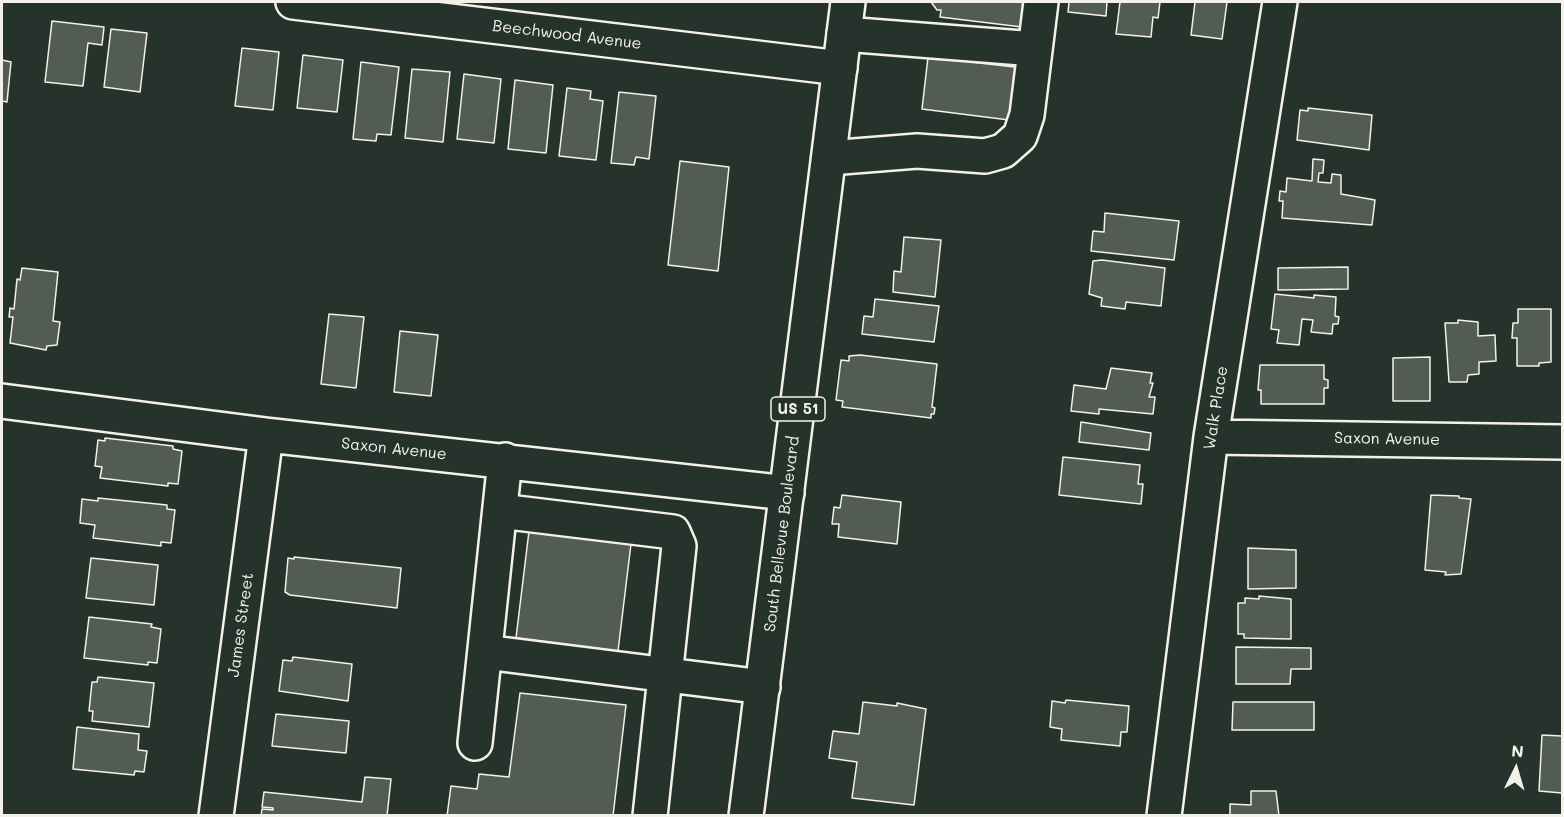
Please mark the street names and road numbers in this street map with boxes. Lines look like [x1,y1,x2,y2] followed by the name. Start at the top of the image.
[491,16,643,54] street label: Beechwood Avenue
[1200,365,1232,451] street label: Walk Place
[771,397,825,421] road number: US 51
[1334,428,1440,450] street label: Saxon Avenue
[340,434,448,464] street label: Saxon Avenue
[760,435,804,633] street label: South Bellevue Boulevard
[224,572,258,678] street label: James Street

